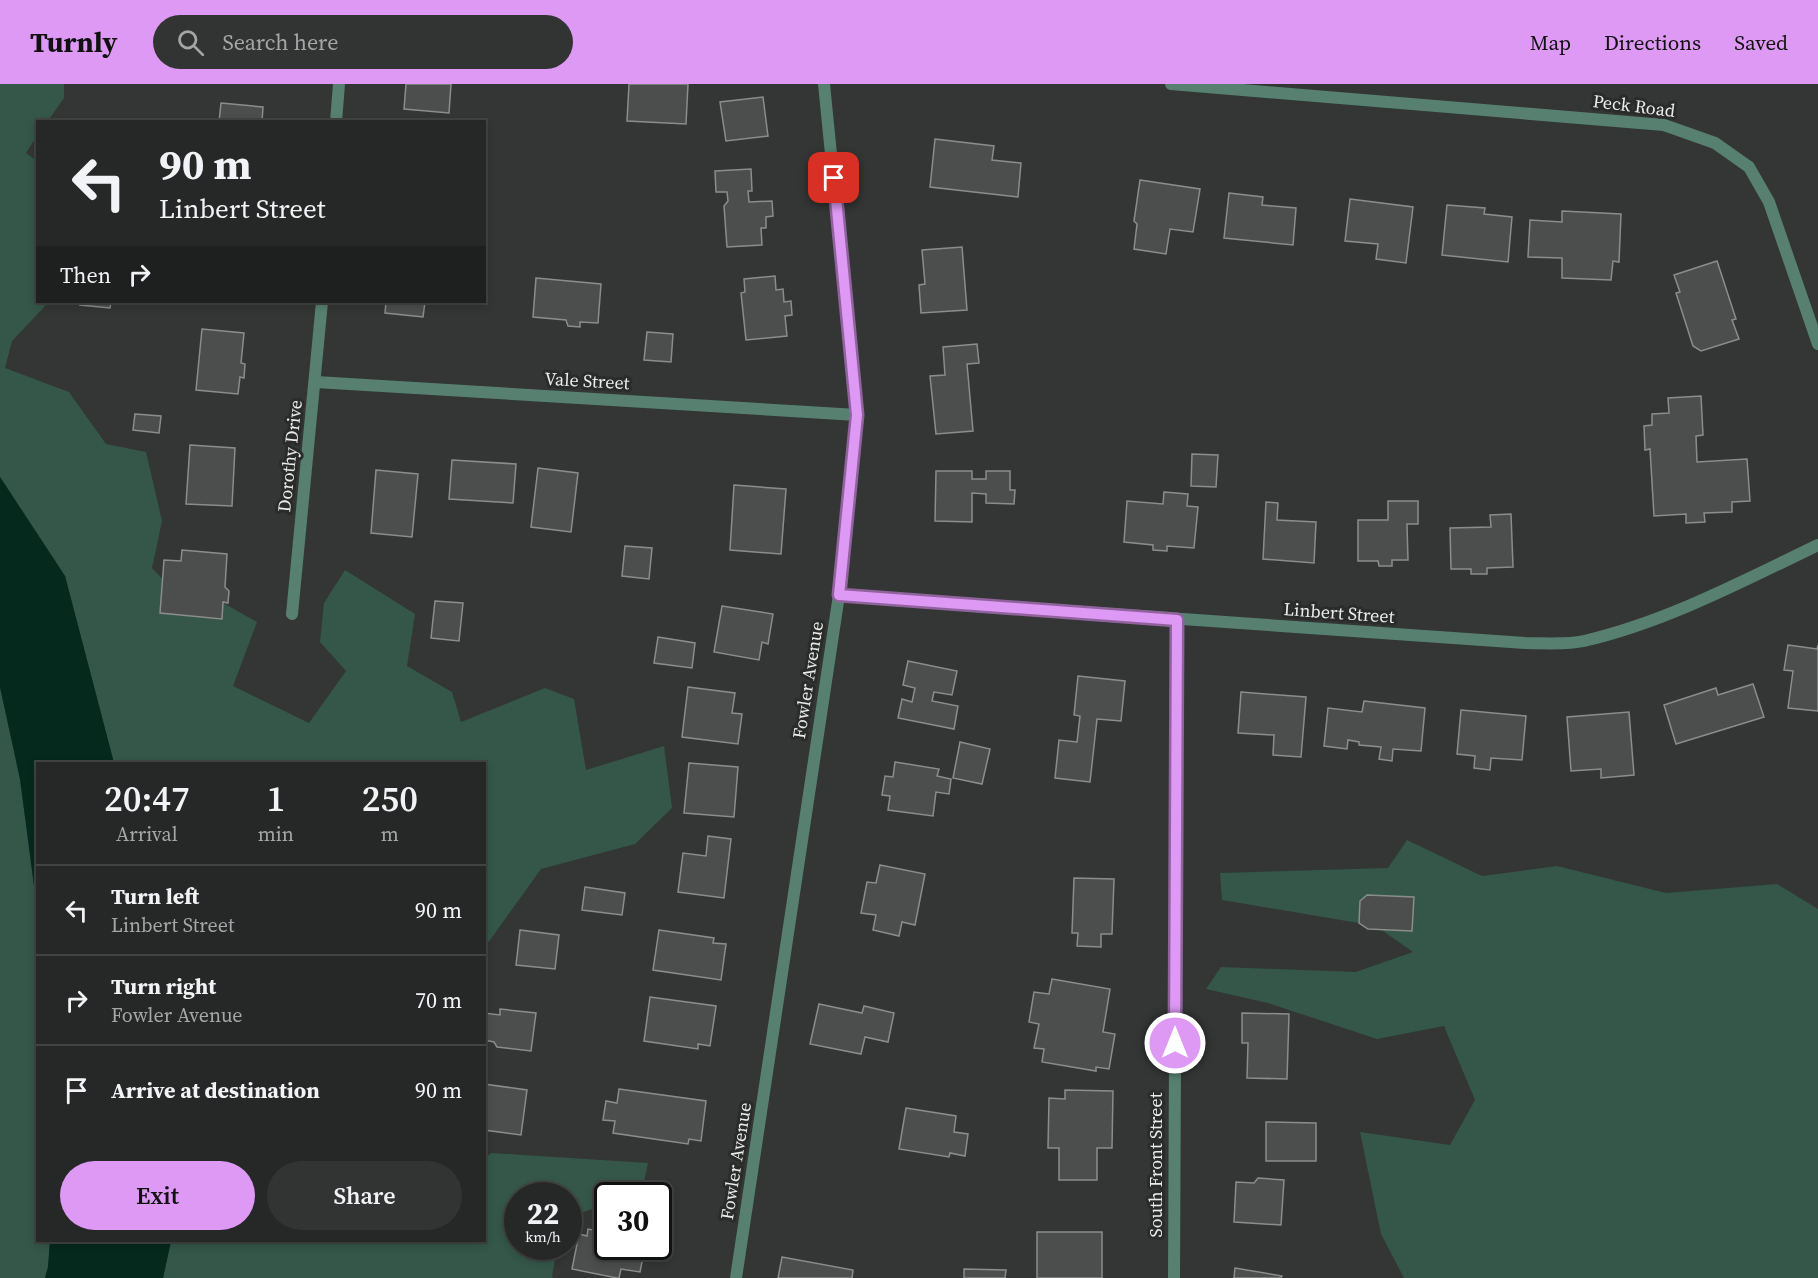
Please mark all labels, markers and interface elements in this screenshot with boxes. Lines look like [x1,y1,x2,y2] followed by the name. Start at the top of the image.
[153,15,573,69] search box
[30,23,117,61] text: Turnly
[174,26,207,59] icon: search
[222,27,338,57] text: Search here
[1530,28,1571,57] text: Map
[1604,28,1701,57] text: Directions
[1734,28,1788,57] text: Saved
[1591,88,1677,123] street label: Peck Road
[159,135,252,193] text: 90 m
[60,144,138,222] icon: left
[808,152,859,203] pin
[817,161,850,194] icon: arrive
[159,190,326,227] text: Linbert Street
[123,258,156,291] icon: right
[60,260,111,290] text: Then
[544,366,630,395] street label: Vale Street
[271,399,308,513] street label: Dorothy Drive
[1283,596,1395,629] street label: Linbert Street
[786,619,829,740] street label: Fowler Avenue
[104,774,190,823] text: 20:47
[266,774,285,823] text: 1
[362,774,418,823] text: 250
[116,820,178,848] text: Arrival
[258,820,294,848] text: min
[381,820,399,848] text: m
[111,881,199,911] text: Turn left
[60,894,93,927] icon: left
[415,895,462,925] text: 90 m
[111,911,234,939] text: Linbert Street
[111,971,216,1001] text: Turn right
[60,984,93,1017] icon: right
[415,985,462,1015] text: 70 m
[111,1001,243,1029] text: Fowler Avenue
[1143,1011,1207,1075] position arrow
[60,1074,93,1107] icon: arrive
[111,1075,320,1105] text: Arrive at destination
[415,1075,462,1105] text: 90 m
[1143,1092,1168,1238] street label: South Front Street
[714,1100,757,1221] street label: Fowler Avenue
[60,1161,255,1230] button: Exit
[267,1161,462,1230] button: Share
[594,1182,672,1260] speed limit sign: 30
[527,1193,559,1234] text: 22
[525,1226,561,1247] text: km/h

